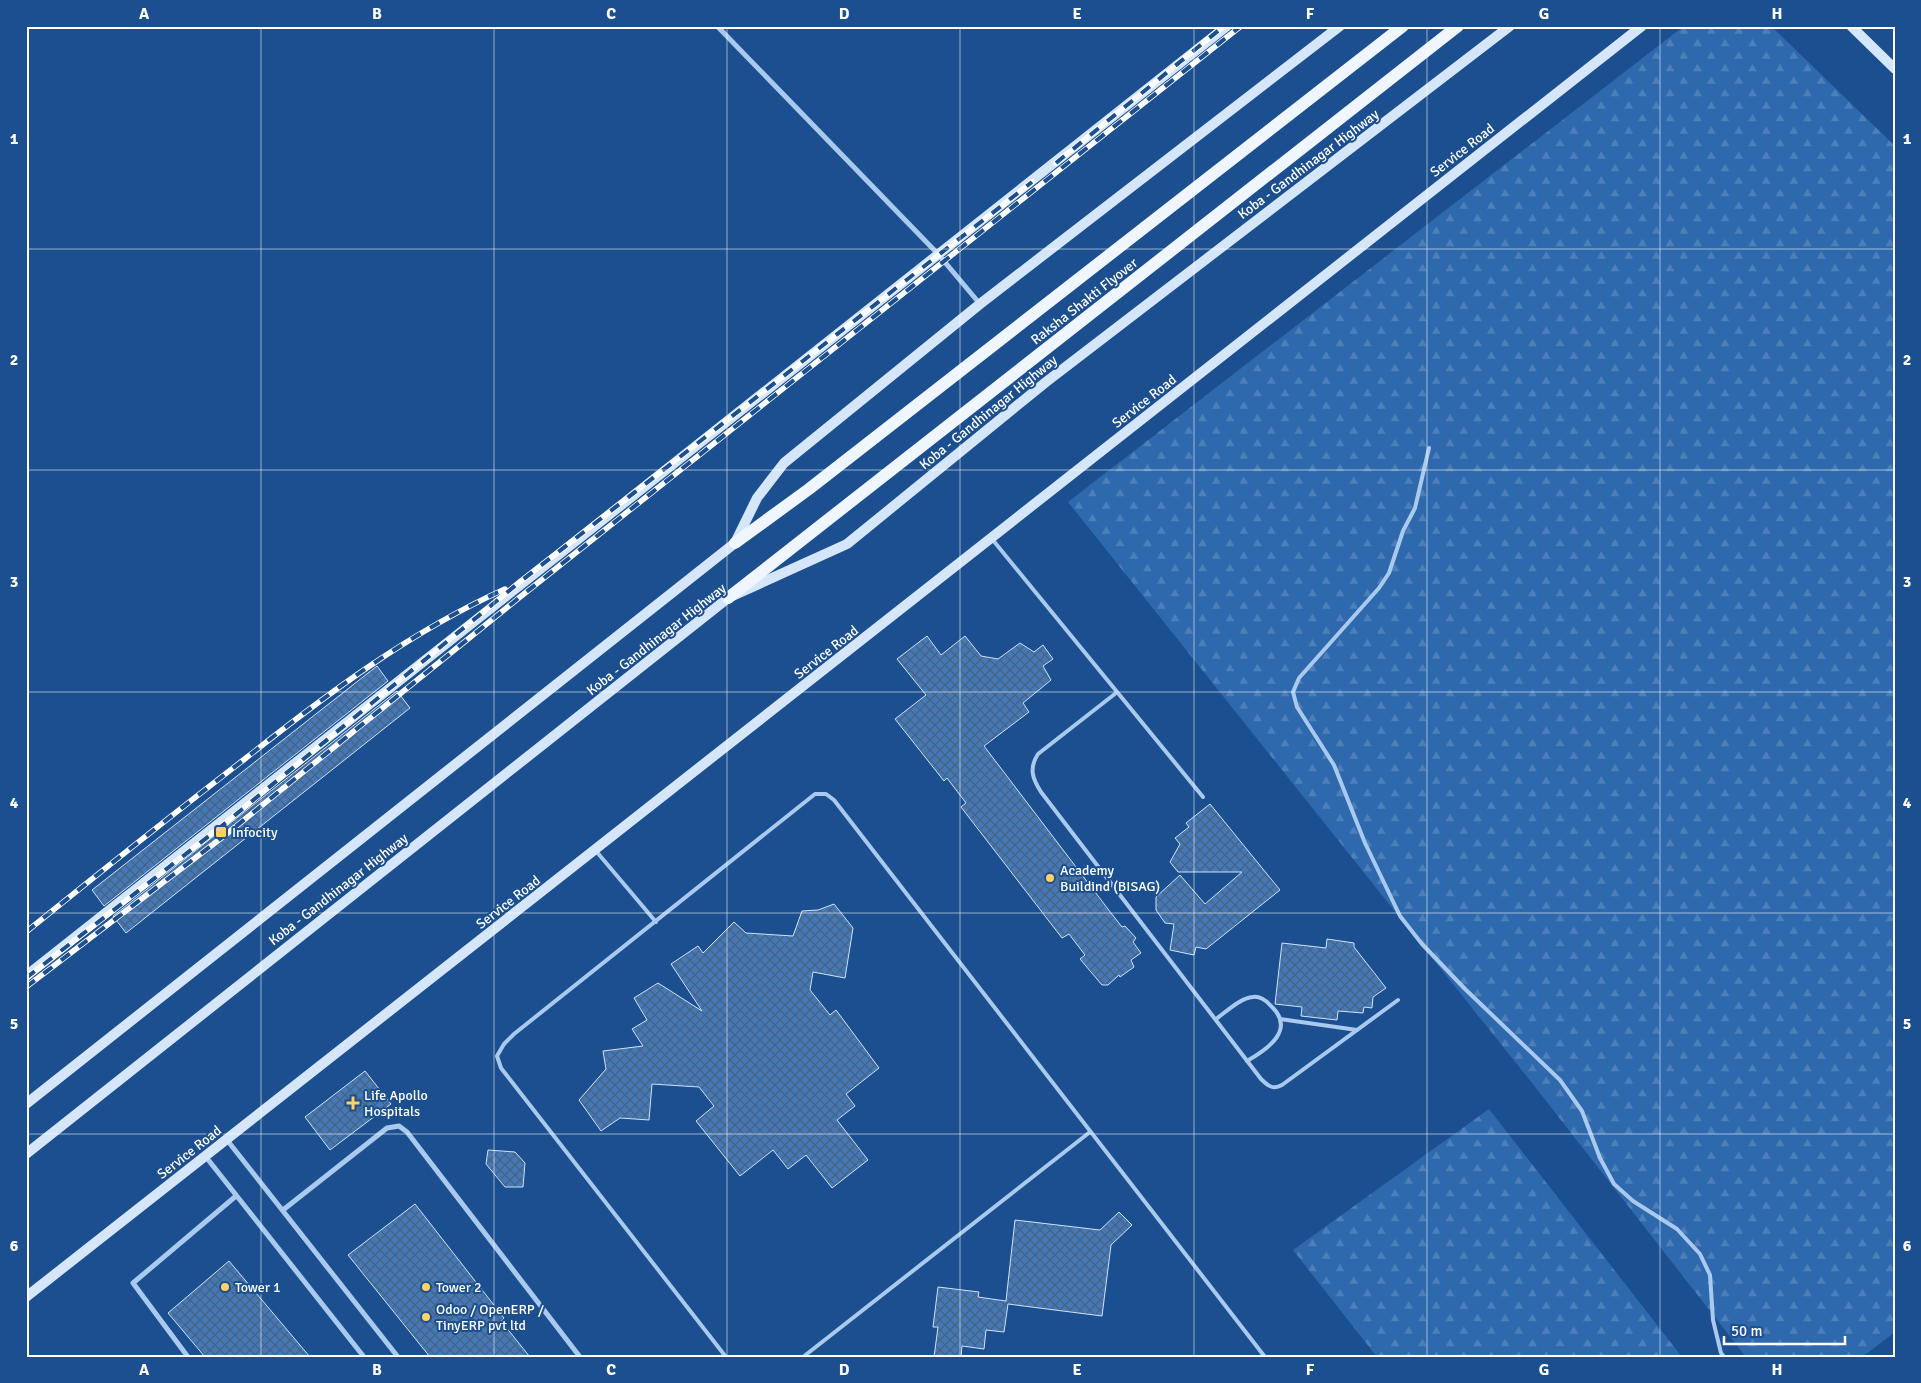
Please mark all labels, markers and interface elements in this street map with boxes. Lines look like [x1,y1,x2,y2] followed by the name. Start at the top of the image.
[139,4,150,24] text: A
[372,4,382,24] text: B
[606,4,616,24] text: C
[839,4,850,24] text: D
[1072,4,1082,24] text: E
[1306,4,1315,24] text: F
[1539,4,1549,24] text: G
[1772,4,1782,24] text: H
[1234,105,1383,223] street label: Koba - Gandhinagar Highway
[1427,120,1498,181] street label: Service Road
[10,129,19,149] text: 1
[1903,129,1912,149] text: 1
[1028,254,1142,348] street label: Raksha Shakti Flyover
[10,350,18,370] text: 2
[1903,350,1911,370] text: 2
[916,351,1061,473] street label: Koba - Gandhinagar Highway
[1109,371,1180,432] street label: Service Road
[10,572,18,592] text: 3
[1903,572,1911,592] text: 3
[583,579,730,699] street label: Koba - Gandhinagar Highway
[791,622,862,683] street label: Service Road
[10,793,19,813] text: 4
[1903,793,1912,813] text: 4
[232,824,278,841] place label: Infocity
[214,825,228,839] marker: Infocity
[265,829,412,949] street label: Koba - Gandhinagar Highway
[1060,862,1160,895] place label: Academy Buildind (BISAG)
[473,872,544,933] street label: Service Road
[1044,872,1056,884] marker: Academy Buildind (BISAG)
[10,1014,18,1034] text: 5
[1903,1014,1911,1034] text: 5
[364,1087,428,1120] place label: Life Apollo Hospitals
[346,1096,360,1110] marker: Life Apollo Hospitals
[154,1122,225,1183] street label: Service Road
[10,1236,19,1256] text: 6
[1903,1236,1912,1256] text: 6
[235,1279,281,1296] place label: Tower 1
[436,1279,482,1296] place label: Tower 2
[219,1281,231,1293] marker: Tower 1
[420,1281,432,1293] marker: Tower 2
[436,1301,544,1334] place label: Odoo / OpenERP / TinyERP pvt ltd
[420,1311,432,1323] marker: Odoo / OpenERP / TinyERP pvt ltd
[1724,1313,1845,1345] scale bar
[1731,1322,1762,1340] text: 50 m
[139,1360,150,1380] text: A
[372,1360,382,1380] text: B
[606,1360,616,1380] text: C
[839,1360,850,1380] text: D
[1072,1360,1082,1380] text: E
[1306,1360,1315,1380] text: F
[1539,1360,1549,1380] text: G
[1772,1360,1782,1380] text: H

